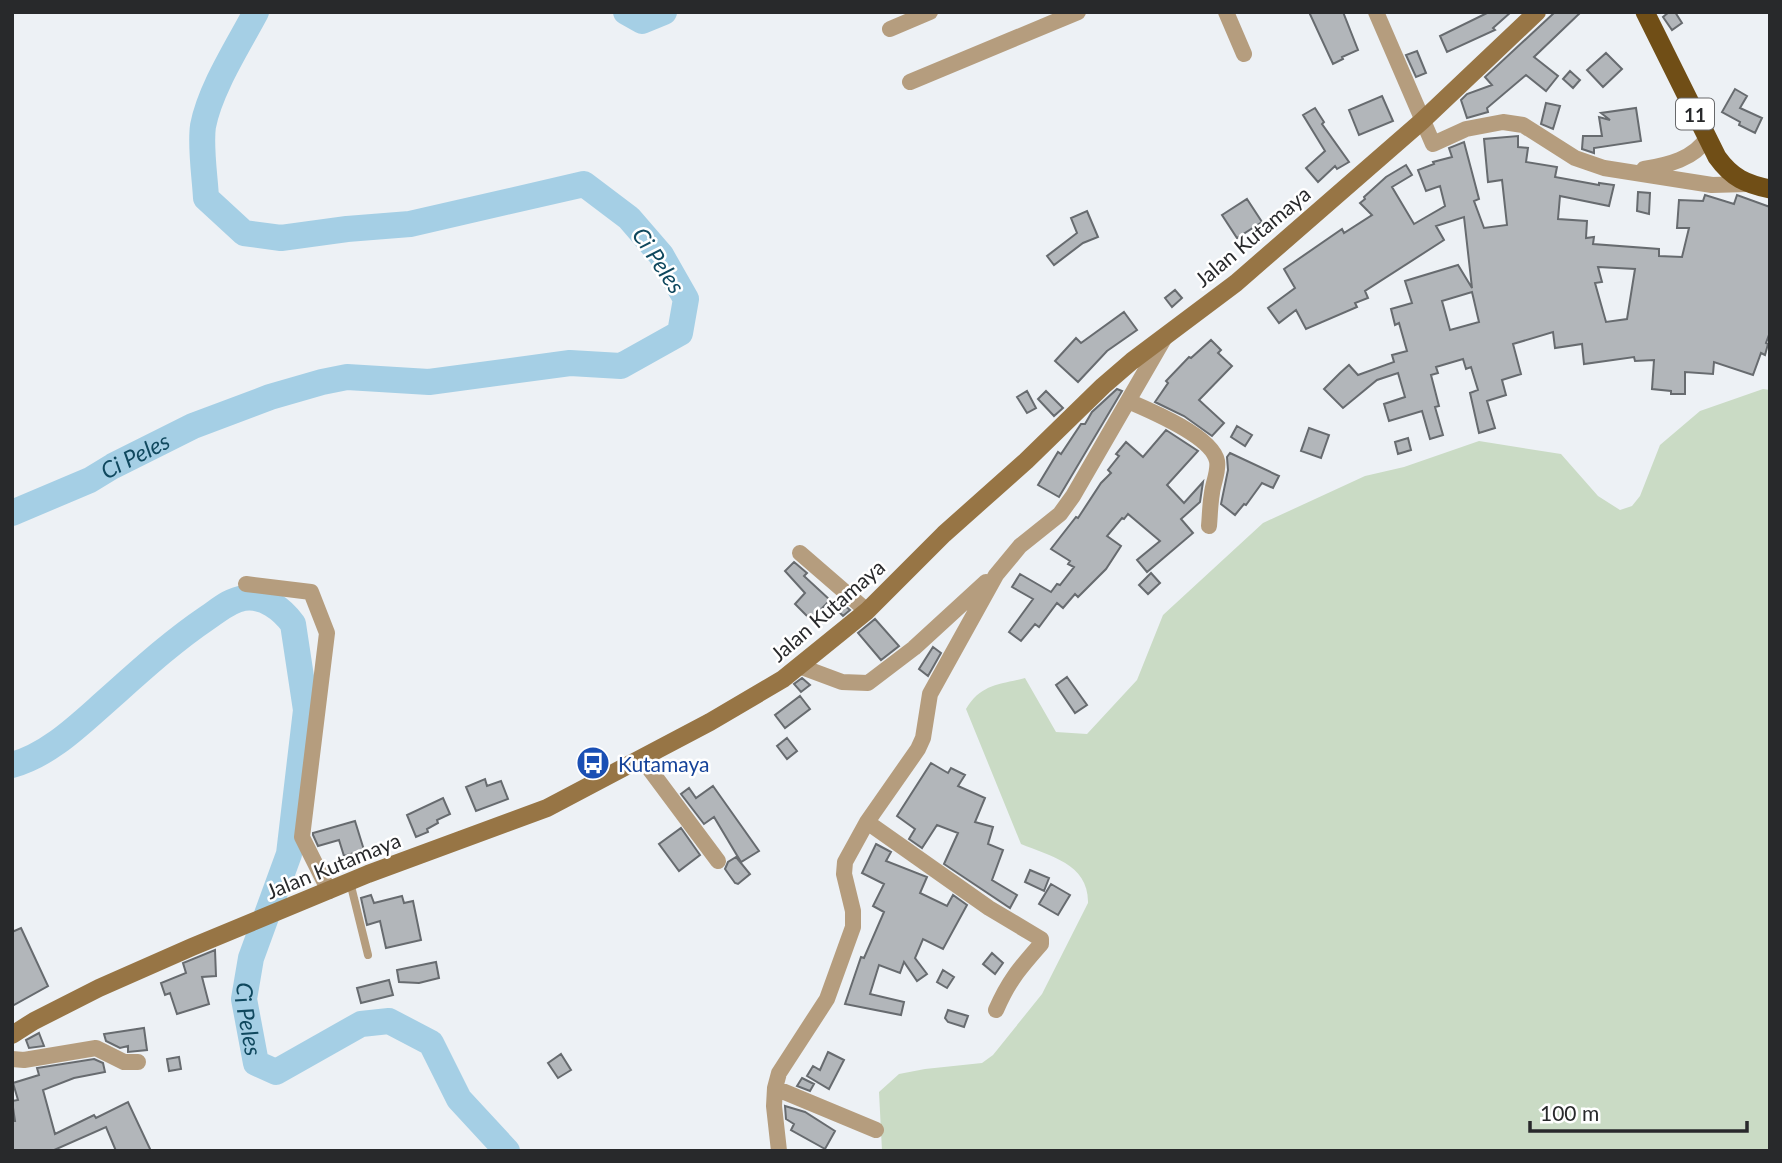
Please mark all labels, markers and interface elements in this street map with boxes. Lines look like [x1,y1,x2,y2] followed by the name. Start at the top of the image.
[1676,98,1714,130] road number: 11
[1189,180,1315,292] street label: Jalan Kutamaya
[627,222,691,298] water label: Ci Peles
[95,426,174,484] water label: Ci Peles
[765,554,889,666] street label: Jalan Kutamaya
[574,744,612,782] bus stop icon: Kutamaya
[618,751,710,776] place label: Kutamaya
[262,827,404,903] street label: Jalan Kutamaya
[230,980,268,1058] water label: Ci Peles
[1530,1090,1747,1134] scale bar
[1540,1100,1599,1125] text: 100 m

